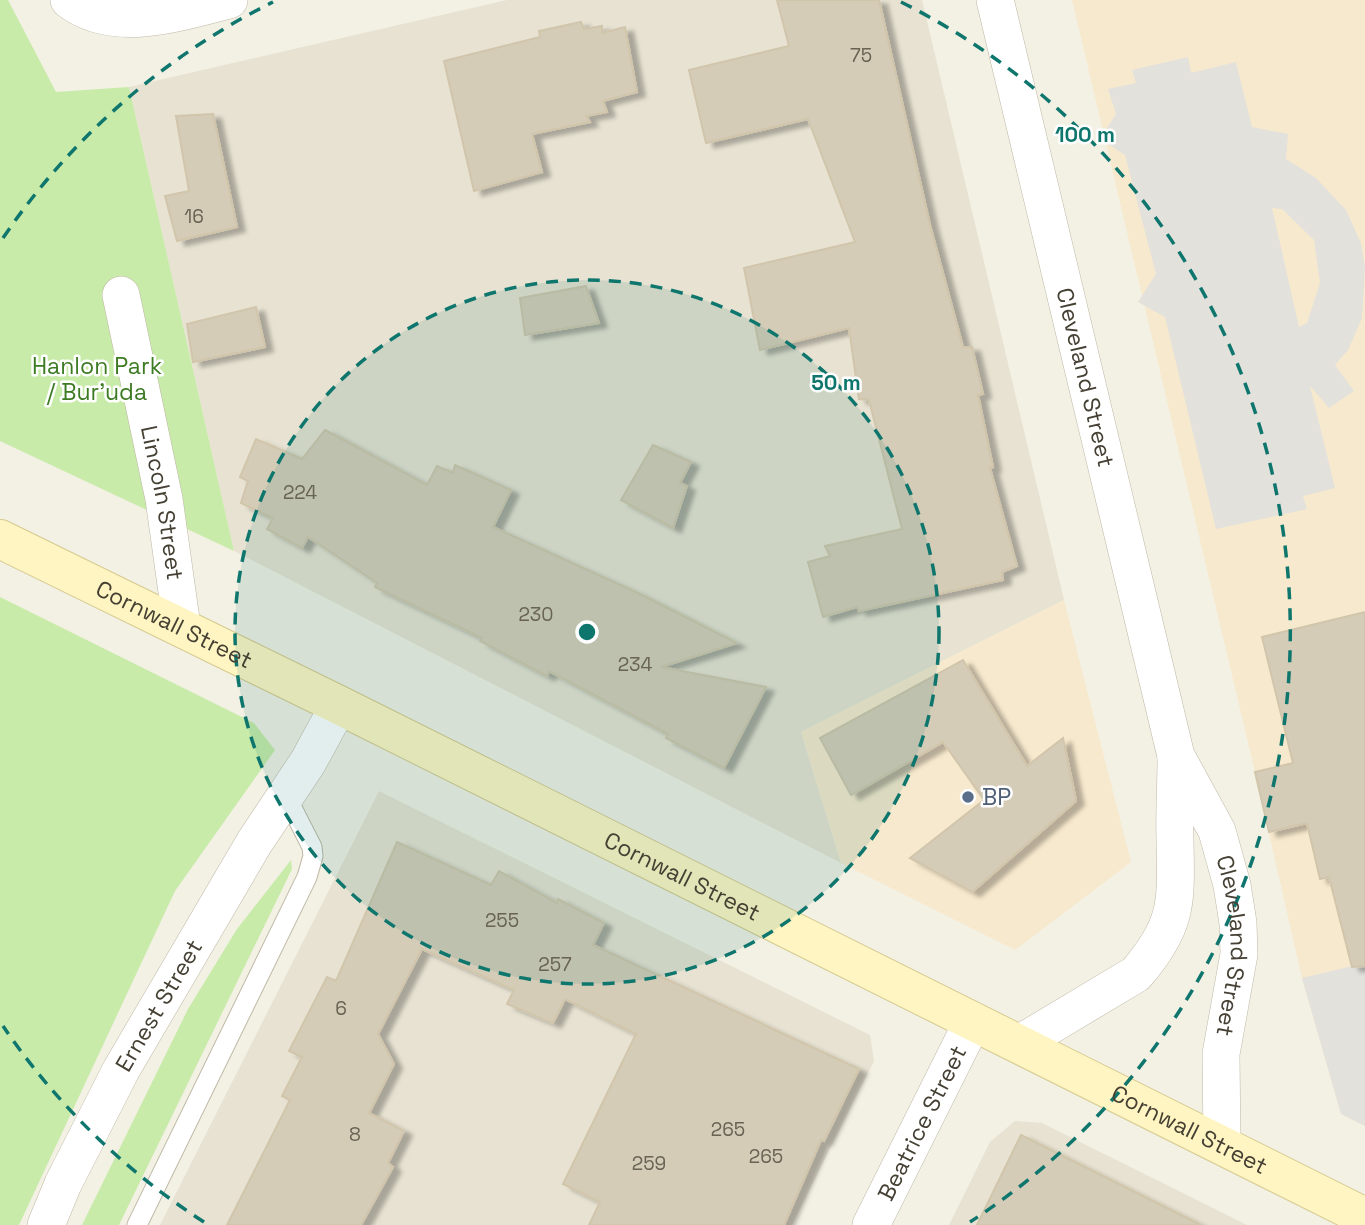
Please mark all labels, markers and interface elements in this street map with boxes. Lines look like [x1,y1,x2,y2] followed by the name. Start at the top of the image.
[850,43,872,68] house number: 75
[1055,121,1115,148] text: 100 m
[184,204,204,229] house number: 16
[1049,285,1121,470] street label: Cleveland Street
[32,351,162,407] park label: Hanlon Park / Bur'uda
[811,369,861,396] text: 50 m
[134,423,190,582] street label: Lincoln Street
[283,480,317,505] house number: 224
[91,573,257,675] street label: Cornwall Street
[518,602,554,627] house number: 230
[575,620,599,644] centre of rings
[618,652,652,677] house number: 234
[982,782,1011,812] place label: BP
[960,789,976,805] marker: BP
[599,825,765,928] street label: Cornwall Street
[1209,852,1254,1039] street label: Cleveland Street
[485,908,519,933] house number: 255
[108,934,209,1077] street label: Ernest Street
[538,952,572,977] house number: 257
[335,996,347,1021] house number: 6
[871,1040,973,1206] street label: Beatrice Street
[1106,1078,1273,1181] street label: Cornwall Street
[711,1117,745,1142] house number: 265
[349,1122,361,1147] house number: 8
[749,1144,783,1169] house number: 265
[632,1151,666,1176] house number: 259

